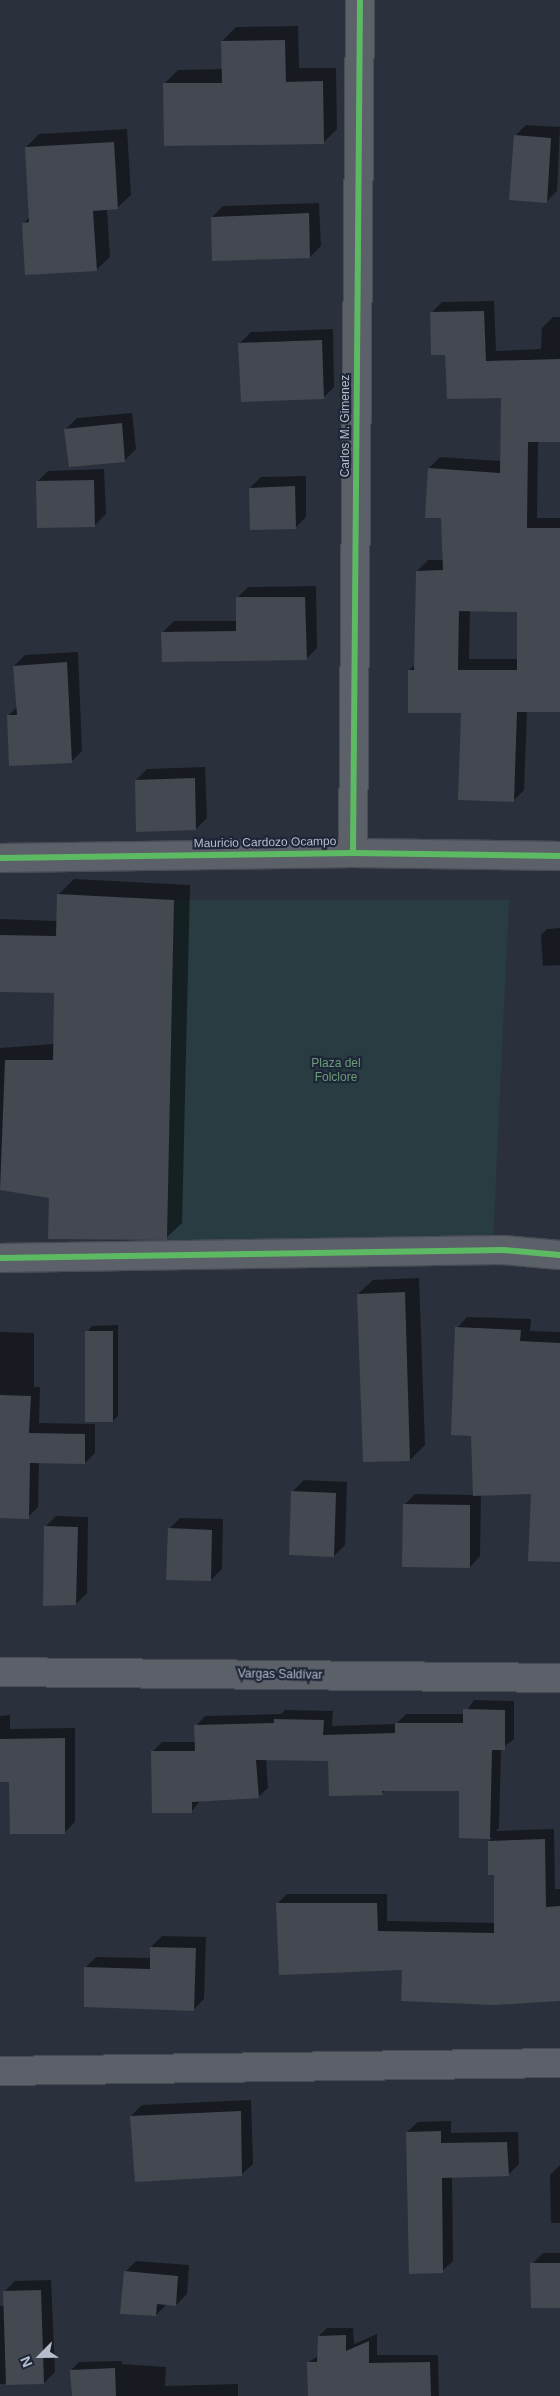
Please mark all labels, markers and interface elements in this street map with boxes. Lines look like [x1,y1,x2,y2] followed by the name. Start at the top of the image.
[339,375,353,477] street label: Carlos M. Gimenez
[194,835,336,851] street label: Mauricio Cardozo Ocampo
[311,1057,361,1085] park label: Plaza del Folclore
[238,1667,322,1683] street label: Vargas Saldívar
[15,2331,65,2381] north arrow
[17,2354,36,2370] text: N

